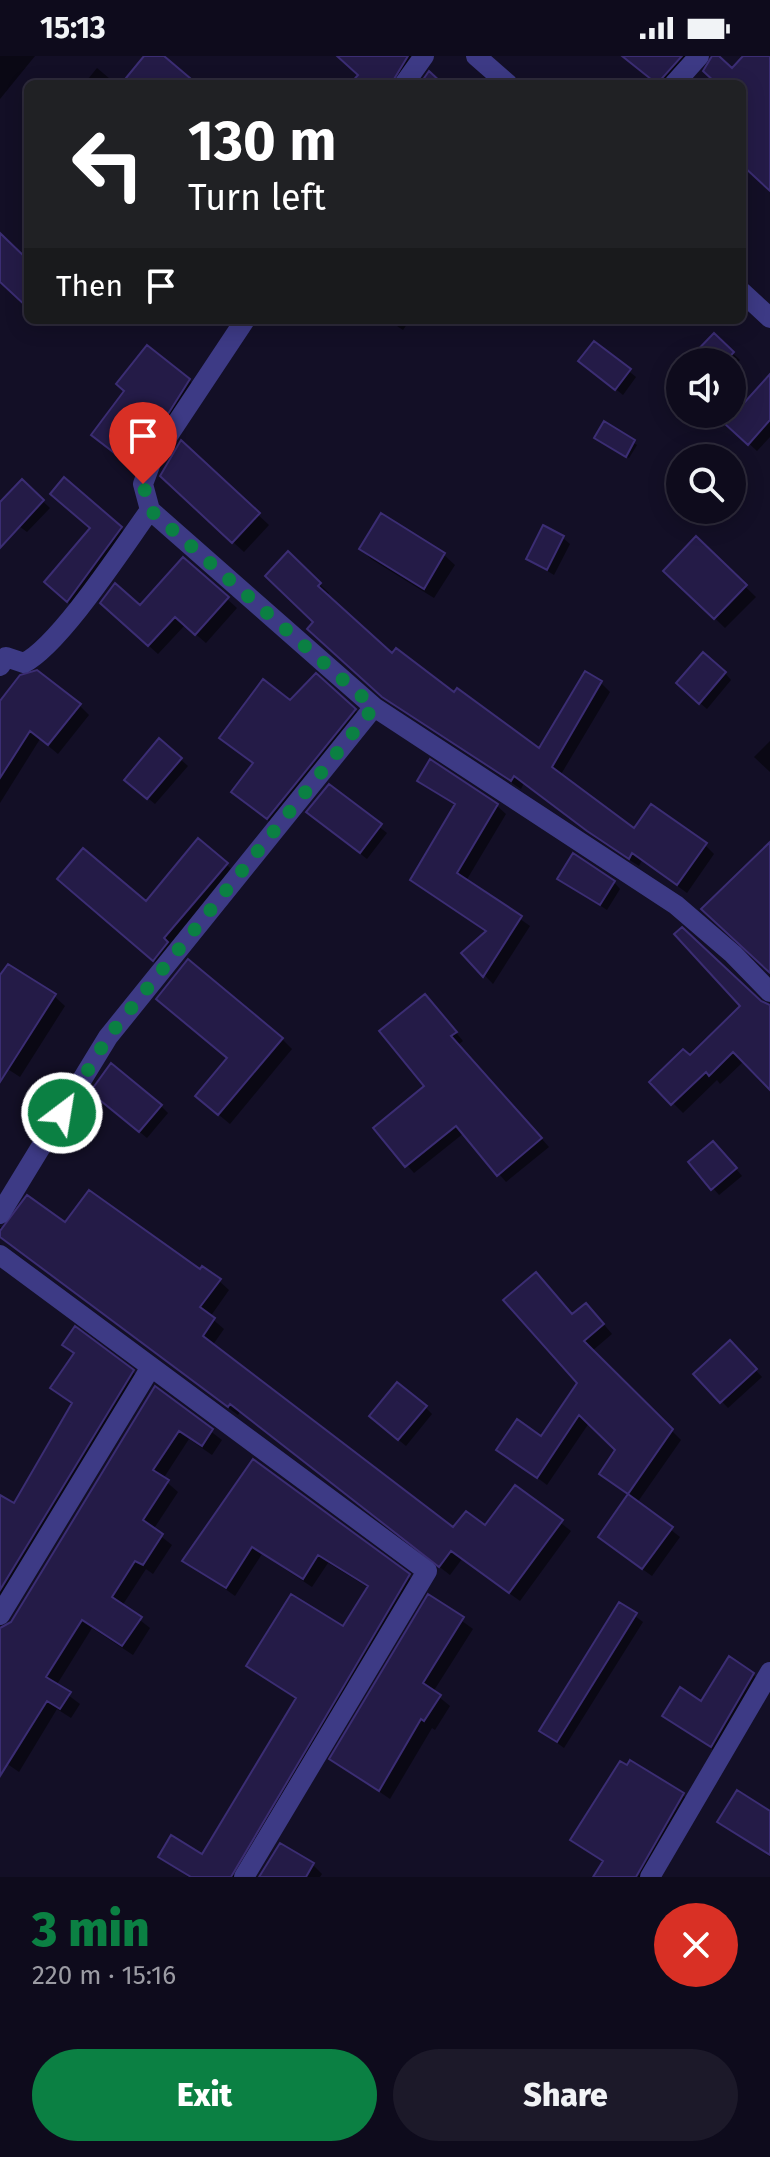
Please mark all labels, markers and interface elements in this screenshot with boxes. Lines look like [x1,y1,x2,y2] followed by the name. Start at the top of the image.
[40,10,106,46] text: 15:13
[188,108,336,175] text: 130 m
[56,112,160,216] icon: left
[188,176,326,220] text: Turn left
[139,264,183,308] icon: arrive
[56,268,123,304] text: Then
[666,348,746,524] map controls
[666,348,746,428] button: sound
[109,402,177,484] pin
[121,414,165,458] icon: arrive
[666,444,746,524] button: search
[20,1071,104,1155] position arrow
[32,1901,150,1959] text: 3 min
[654,1903,738,1987] button: close
[32,1960,176,1991] text: 220 m · 15:16
[32,2049,377,2141] button: Exit
[393,2049,738,2141] button: Share

